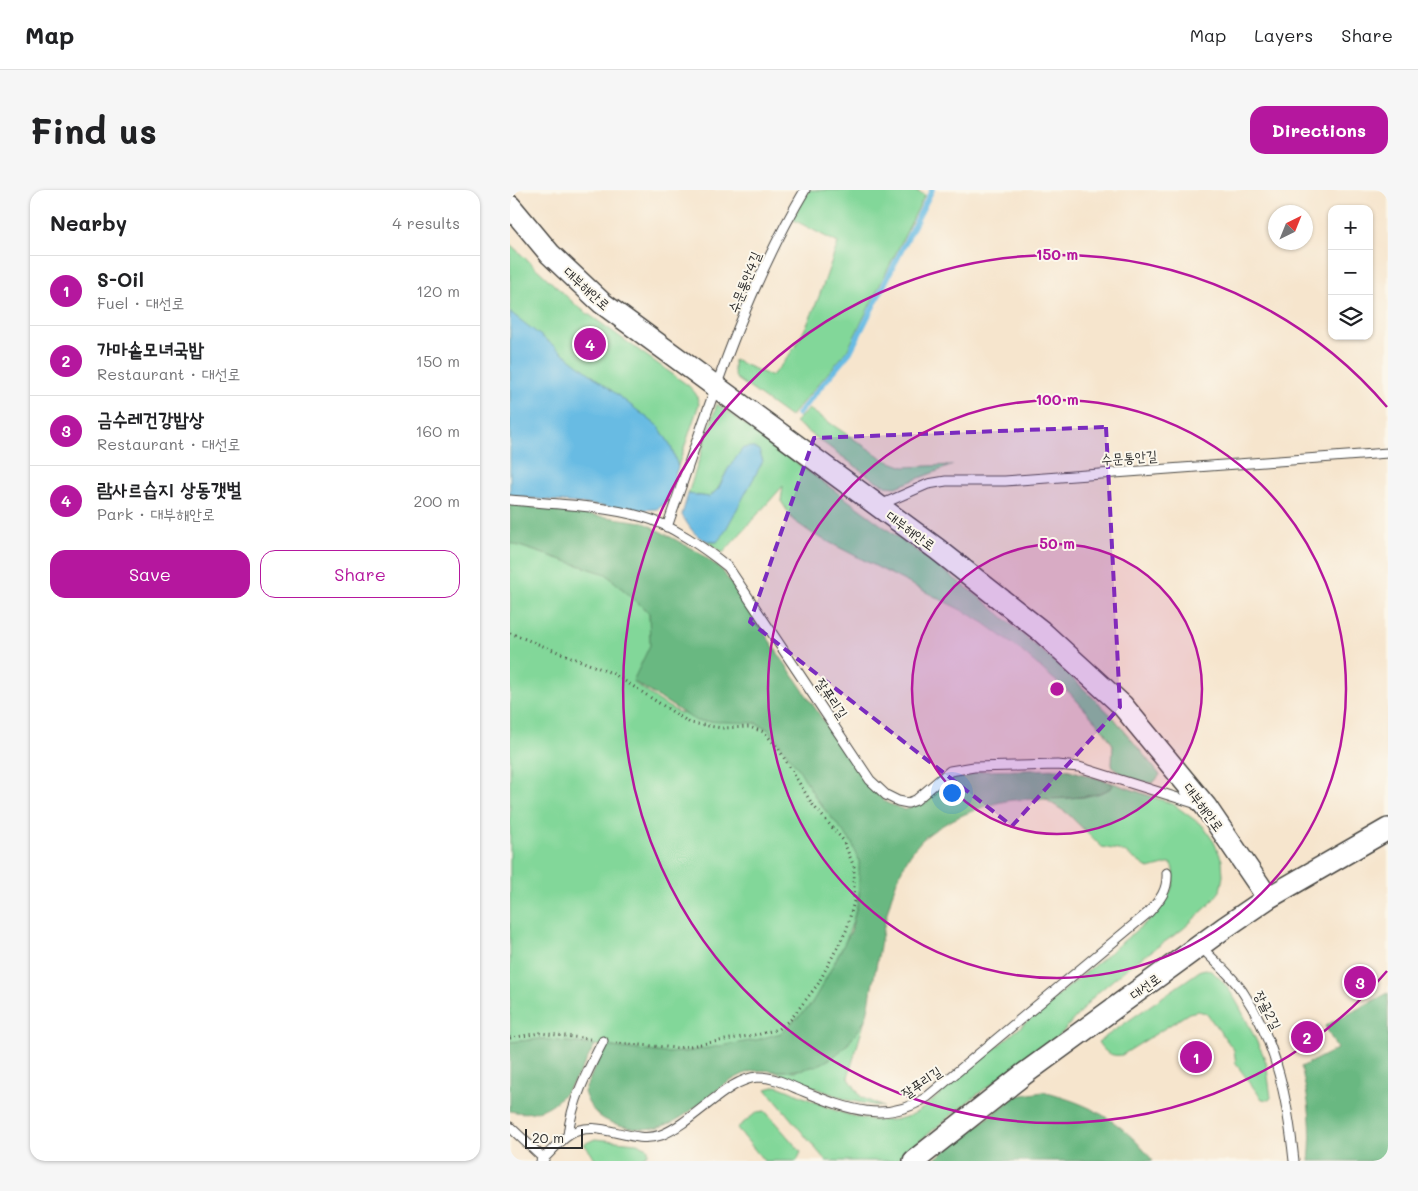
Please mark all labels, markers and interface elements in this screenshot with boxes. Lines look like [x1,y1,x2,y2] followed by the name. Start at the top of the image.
[25,19,74,50] text: Map
[1190,23,1226,47] text: Map
[1254,23,1313,47] text: Layers
[1341,23,1393,47] text: Share
[1250,106,1388,154] button: Directions
[30,107,157,153] text: Find us
[1268,205,1313,250] north arrow
[1328,205,1373,340] map controls
[1328,205,1373,250] button: +
[50,209,127,236] text: Nearby
[392,212,460,233] text: 4 results
[1036,244,1078,264] text: 150 m
[723,248,765,315] street label: 수문통안4길
[1328,250,1373,295] button: −
[560,262,614,314] street label: 대부해안로
[97,267,144,292] text: S-Oil
[62,280,70,301] text: 1
[416,280,460,301] text: 120 m
[97,292,184,313] text: Fuel · 대선로
[1328,295,1373,340] button: layers
[574,325,606,363] pin: 4
[97,336,204,361] text: 가마솥모녀국밥
[62,350,70,371] text: 2
[416,350,460,371] text: 150 m
[97,363,240,384] text: Restaurant · 대선로
[1035,389,1079,409] text: 100 m
[97,406,204,431] text: 금수레건강밥상
[61,420,71,441] text: 3
[415,420,460,441] text: 160 m
[97,433,240,454] text: Restaurant · 대선로
[1100,446,1158,468] street label: 수문통안길
[97,476,241,501] text: 람사르습지 상동갯벌
[61,490,71,511] text: 4
[413,490,460,511] text: 200 m
[97,503,215,524] text: Park · 대부해안로
[883,506,939,554] street label: 대부해안로
[1039,533,1075,553] text: 50 m
[50,550,250,598] button: Save
[260,550,460,598] button: Share
[812,674,853,723] street label: 잘푸리길
[1048,680,1066,698] centre of rings
[1179,779,1229,835] street label: 대부해안로
[939,780,965,806] your location
[1344,963,1376,1001] pin: 3
[1126,968,1164,1004] street label: 대선로
[1250,987,1286,1033] street label: 장골2길
[1291,1018,1323,1056] pin: 2
[1180,1038,1212,1076] pin: 1
[897,1061,946,1102] street label: 잘푸리길
[525,1126,582,1149] scale bar
[532,1128,564,1147] text: 20 m

